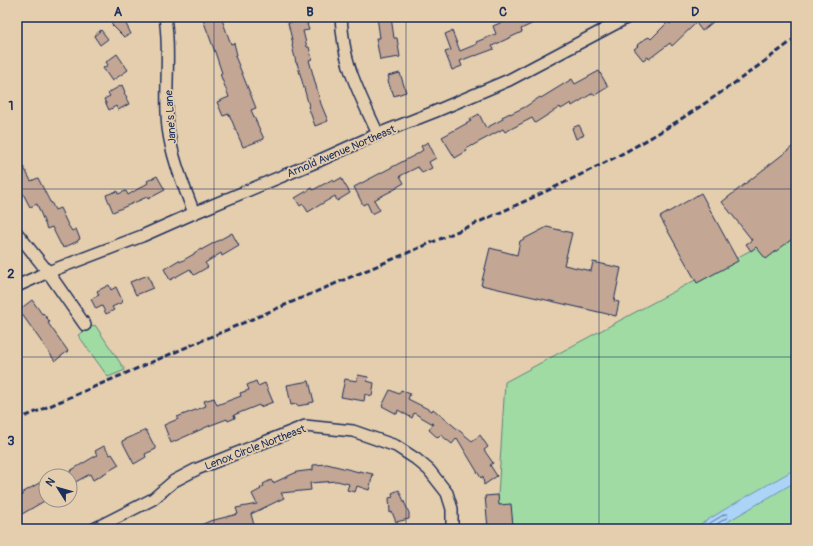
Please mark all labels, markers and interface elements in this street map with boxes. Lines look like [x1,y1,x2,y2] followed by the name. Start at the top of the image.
[114,4,123,20] text: A
[306,4,314,20] text: B
[499,4,507,20] text: C
[691,4,699,20] text: D
[162,89,179,144] street label: Jane's Lane
[8,98,14,114] text: 1
[285,122,398,180] street label: Arnold Avenue Northeast
[7,266,15,282] text: 2
[203,422,308,473] street label: Lenox Circle Northeast
[7,433,15,449] text: 3
[38,468,78,508] north arrow
[43,475,58,489] text: N

